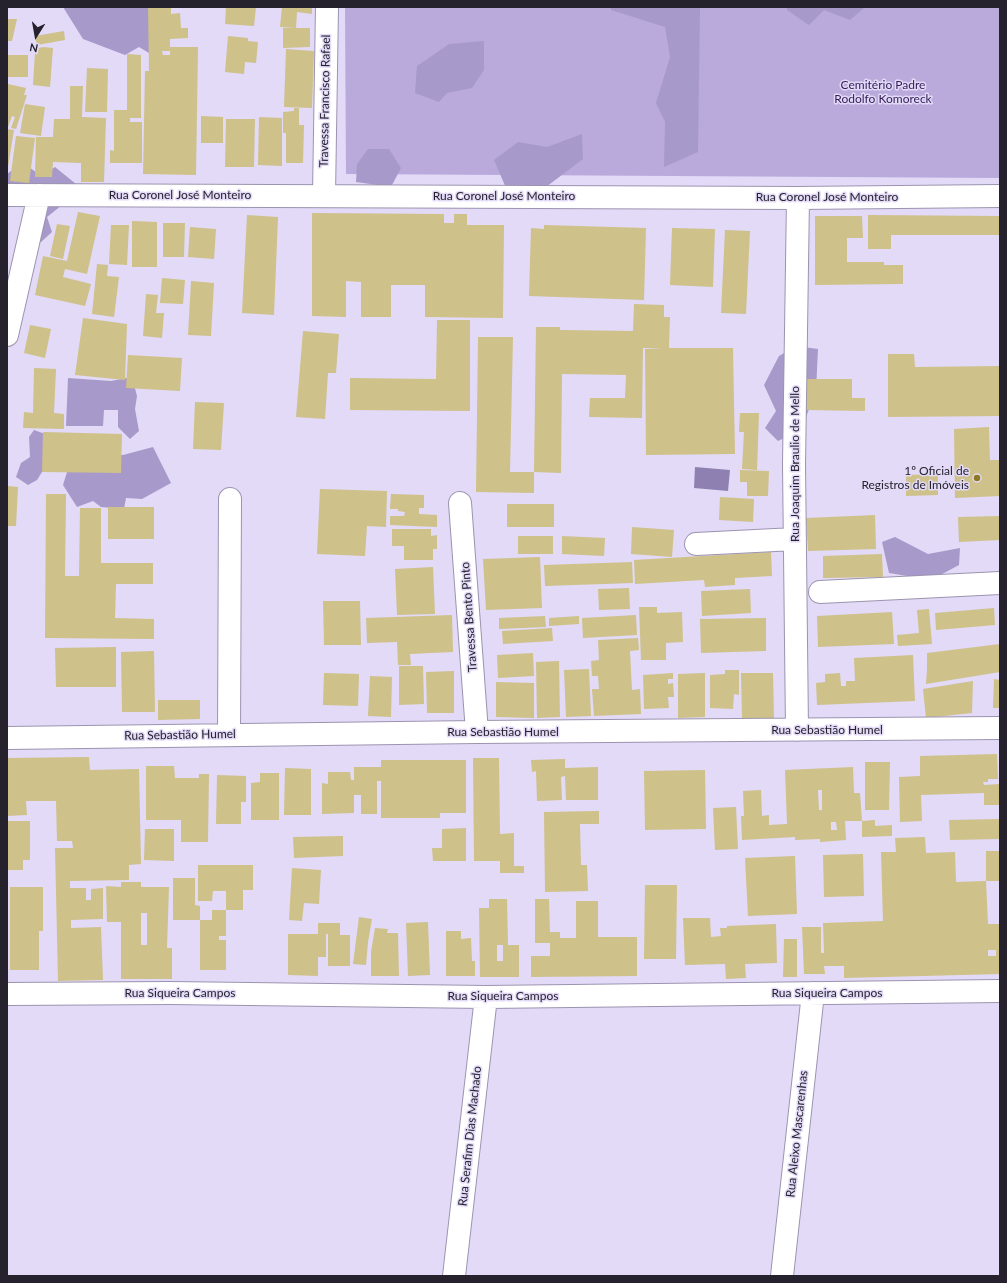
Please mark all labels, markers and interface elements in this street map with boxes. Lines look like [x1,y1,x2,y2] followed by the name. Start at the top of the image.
[16,16,56,56] north arrow
[317,34,333,168] street label: Travessa Francisco Rafael
[28,41,39,55] text: N
[834,78,932,106] park label: Cemitério Padre Rodolfo Komoreck
[109,188,251,202] street label: Rua Coronel José Monteiro
[433,189,575,203] street label: Rua Coronel José Monteiro
[756,190,898,204] street label: Rua Coronel José Monteiro
[788,386,802,542] street label: Rua Joaquim Braulio de Mello
[861,464,969,492] place label: 1º Oficial de Registros de Imóveis
[972,473,982,483] marker: 1º Oficial de Registros de Imóveis
[458,562,480,672] street label: Travessa Bento Pinto
[771,723,883,737] street label: Rua Sebastião Humel
[447,725,559,739] street label: Rua Sebastião Humel
[124,727,236,743] street label: Rua Sebastião Humel
[125,986,235,1000] street label: Rua Siqueira Campos
[772,986,882,1000] street label: Rua Siqueira Campos
[448,989,558,1003] street label: Rua Siqueira Campos
[455,1065,485,1207] street label: Rua Serafim Dias Machado
[783,1070,811,1198] street label: Rua Aleixo Mascarenhas

